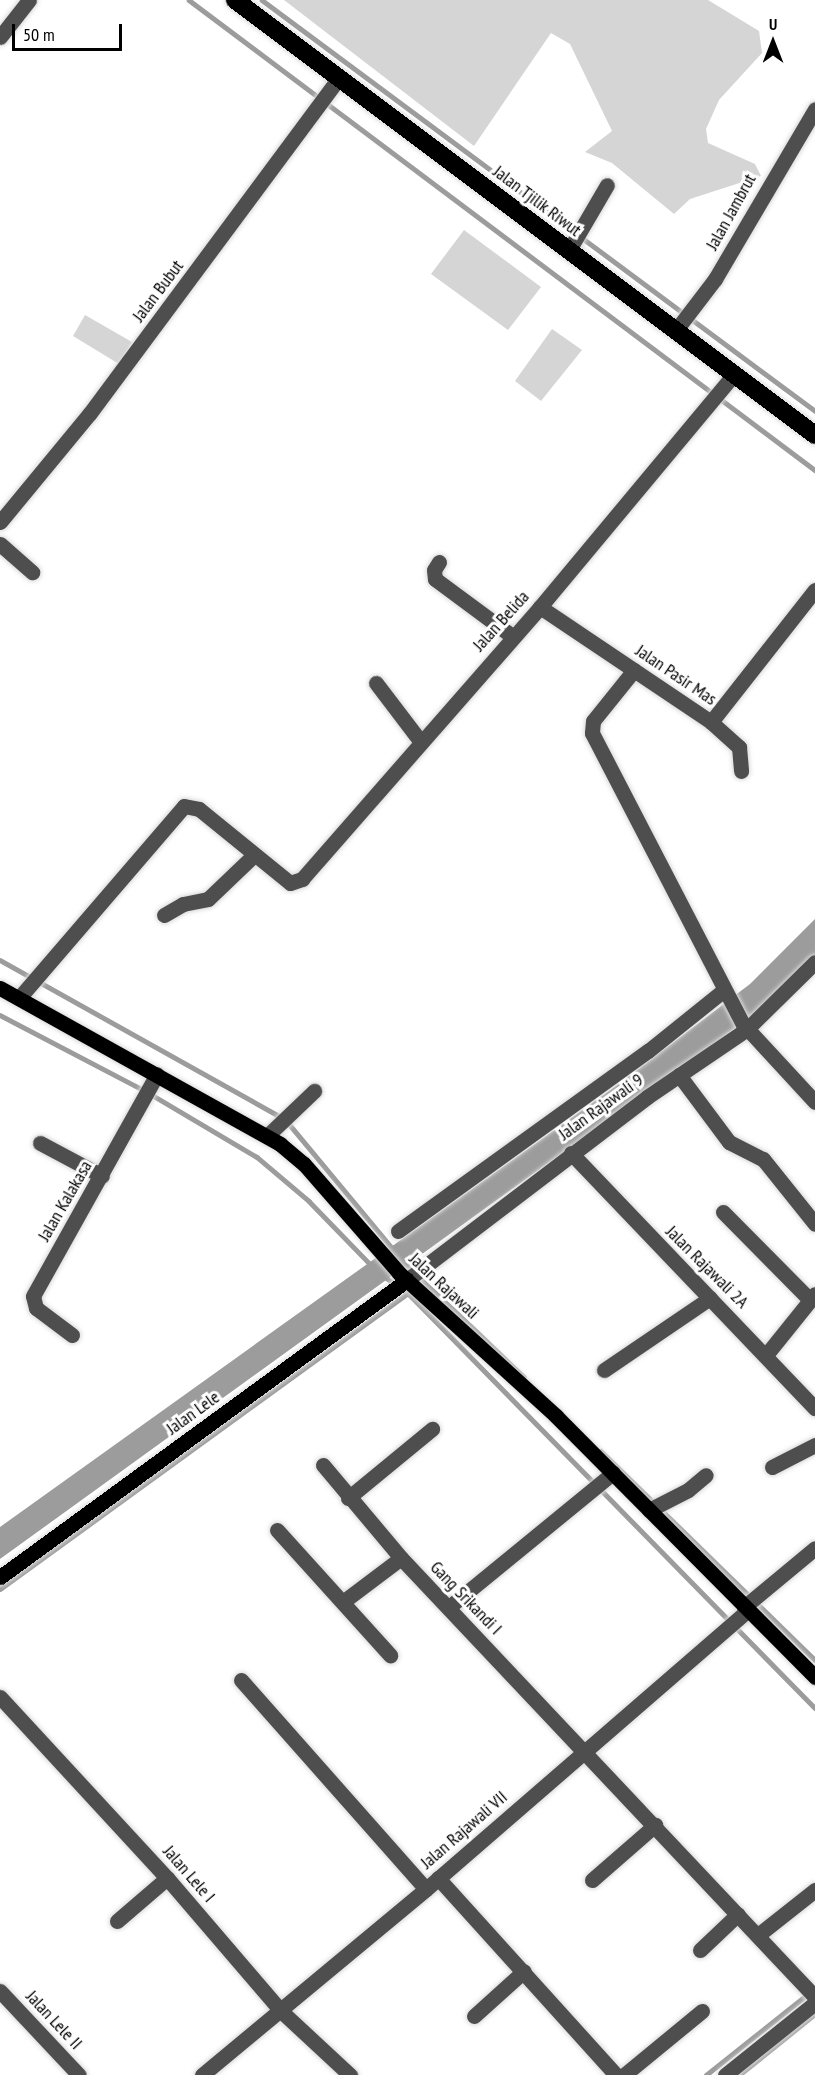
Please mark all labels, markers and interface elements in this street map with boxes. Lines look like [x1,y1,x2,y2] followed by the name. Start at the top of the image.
[15,12,124,50] scale bar
[743,12,803,72] north arrow
[769,14,777,34] text: U
[23,23,55,46] text: 50 m
[488,161,586,241] street label: Jalan Tjilik Riwut
[701,170,761,254] street label: Jalan Jambrut
[128,256,188,326] street label: Jalan Bubut
[468,586,534,656] street label: Jalan Belida
[631,640,721,710] street label: Jalan Pasir Mas
[554,1069,648,1145] street label: Jalan Rajawali 9
[33,1157,97,1245] street label: Jalan Kalakasa
[661,1221,753,1313] street label: Jalan Rajawali 2A
[405,1248,483,1324] street label: Jalan Rajawali
[162,1387,224,1439] street label: Jalan Lele
[426,1557,506,1639] street label: Gang Srikandi I
[416,1786,512,1874] street label: Jalan Rajawali VII
[158,1841,220,1907] street label: Jalan Lele I
[21,1986,87,2054] street label: Jalan Lele II

